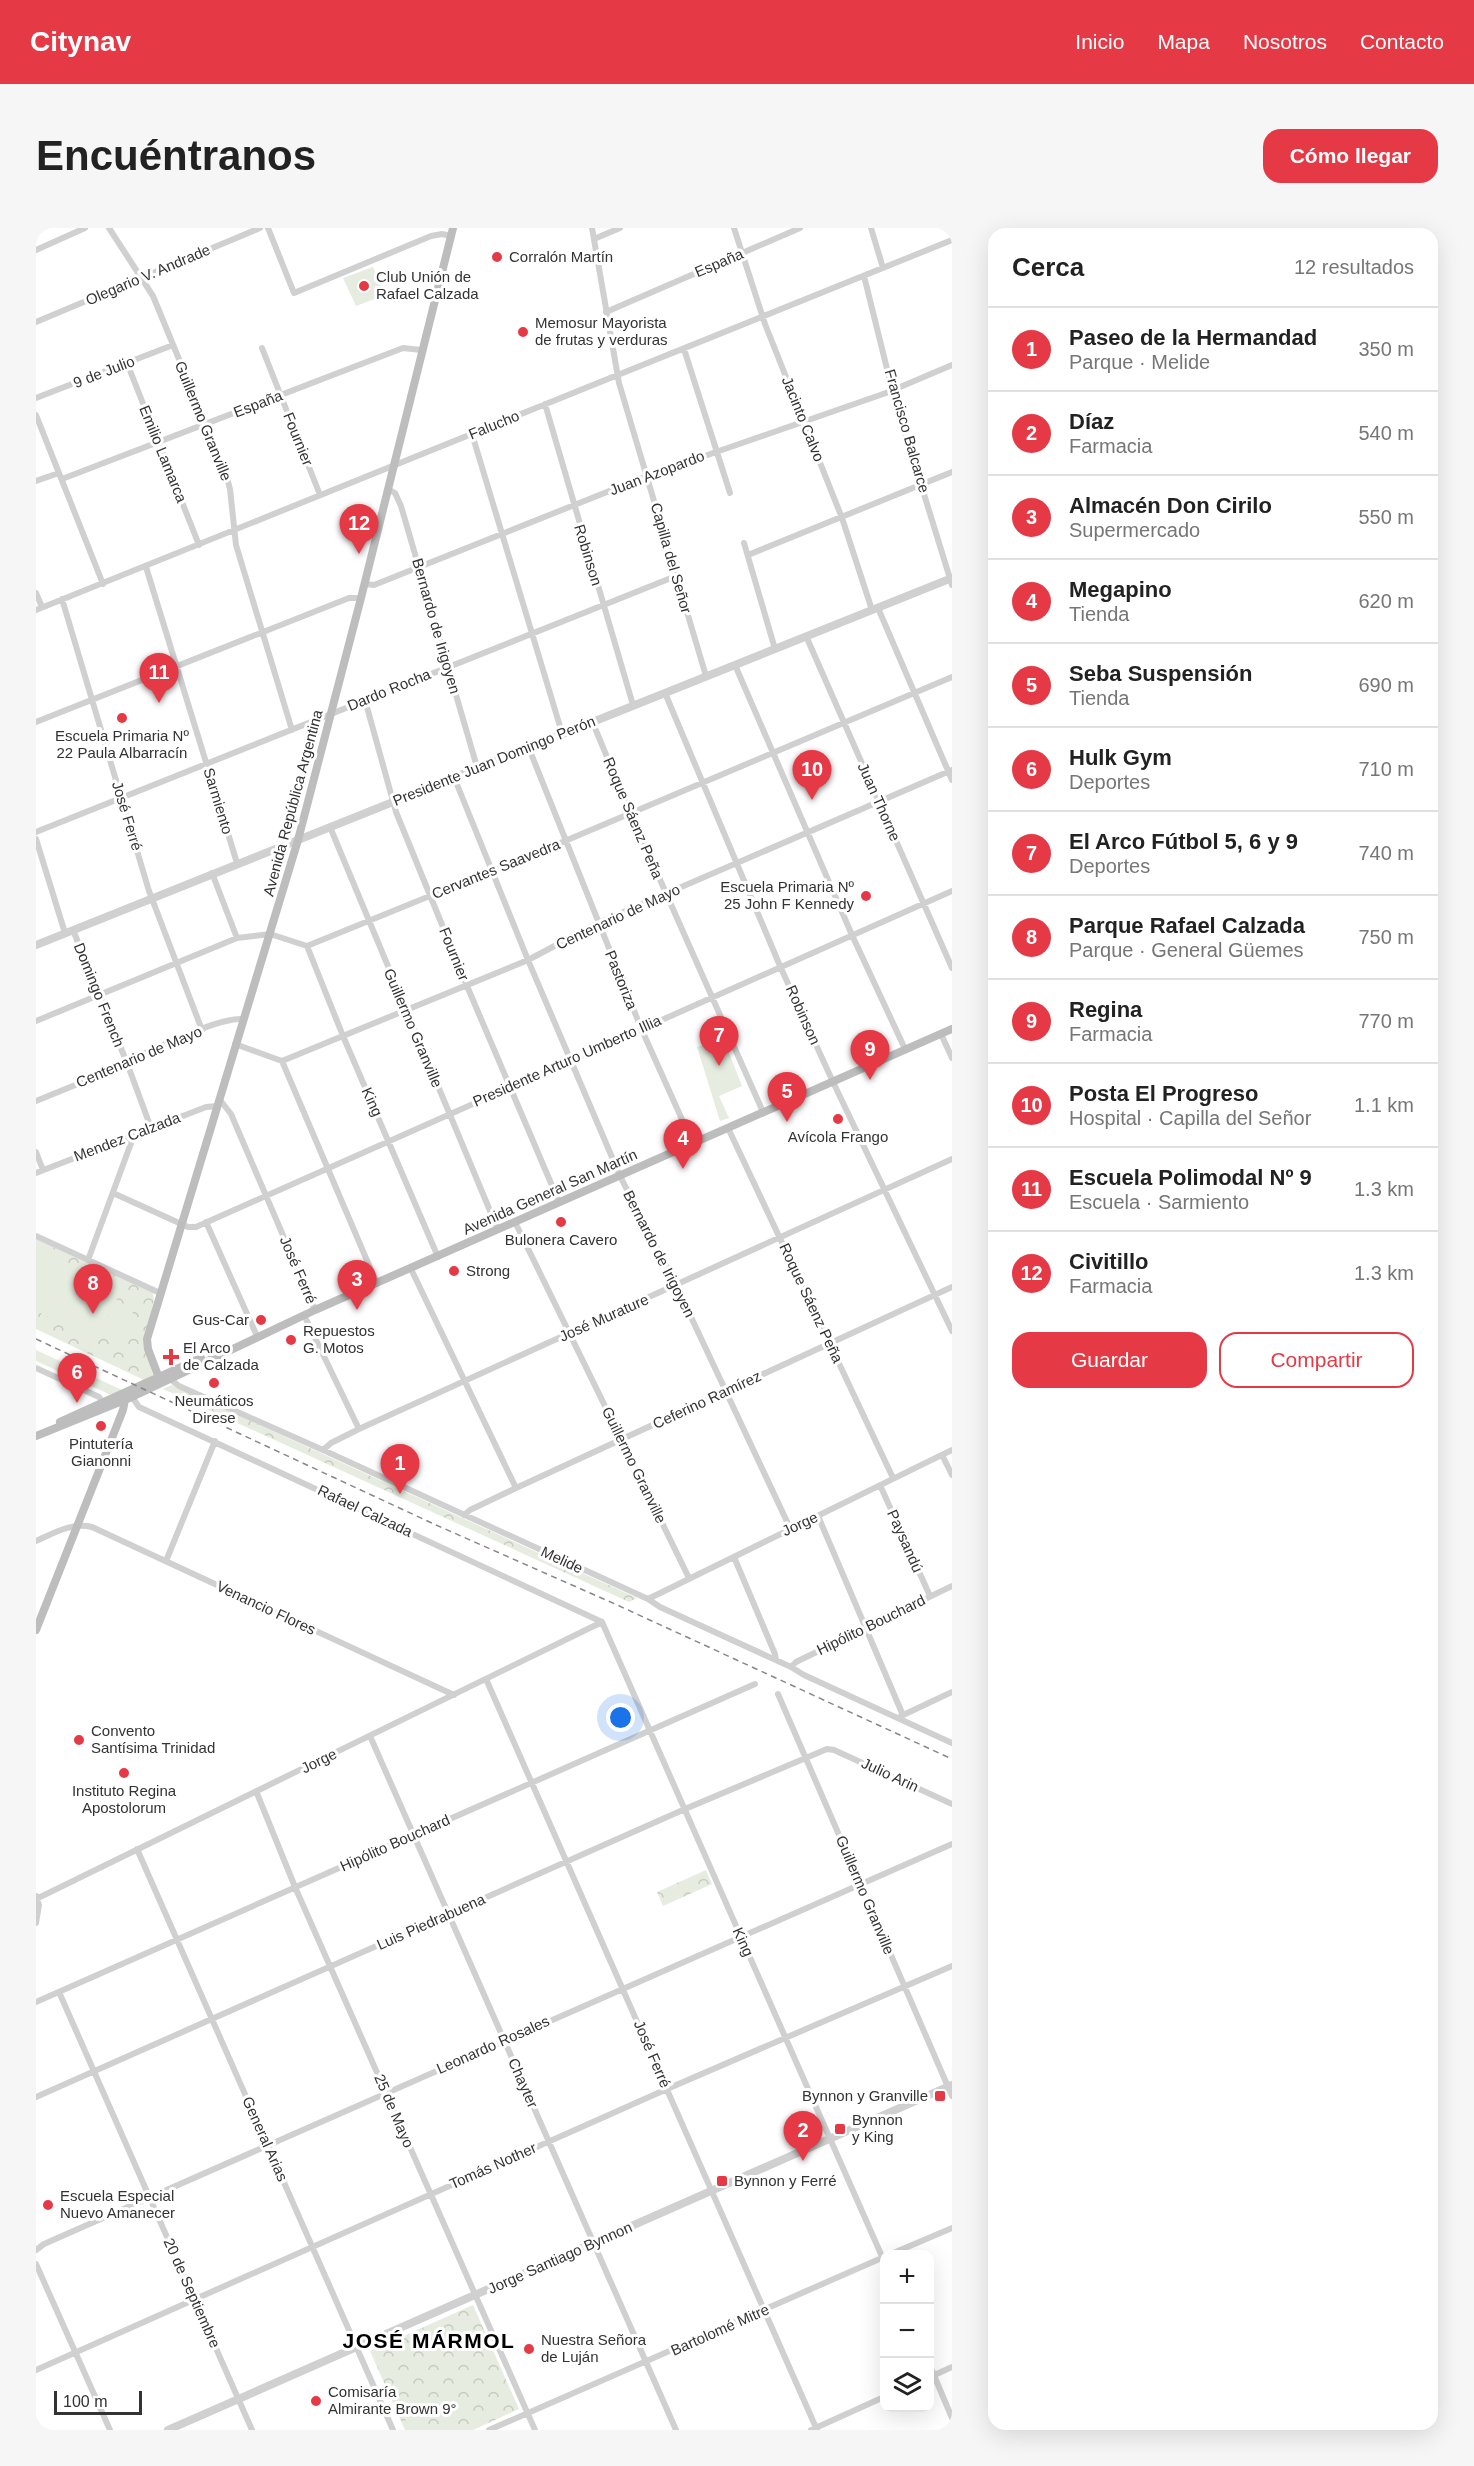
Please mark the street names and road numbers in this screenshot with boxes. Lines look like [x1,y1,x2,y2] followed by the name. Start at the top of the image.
[83,241,213,308] street label: Olegario V. Andrade
[692,245,746,280] street label: España
[71,352,137,391] street label: 9 de Julio
[172,358,235,483] street label: Guillermo Granville
[882,367,933,495] street label: Francisco Balcarce
[779,374,828,464] street label: Jacinto Calvo
[231,386,285,421] street label: España
[136,403,191,506] street label: Emilio Lamarca
[466,407,522,442] street label: Falucho
[280,410,317,468] street label: Fournier
[607,447,707,498] street label: Juan Azopardo
[648,501,695,615] street label: Capilla del Señor
[571,522,606,588] street label: Robinson
[409,556,464,696] street label: Bernardo de Irigoyen
[345,665,434,714] street label: Dardo Rocha
[259,707,326,898] street label: Avenida República Argentina
[390,712,598,809] street label: Presidente Juan Domingo Perón
[600,755,667,882] street label: Roque Sáenz Peña
[855,760,904,844] street label: Juan Thorne
[200,766,237,836] street label: Sarmiento
[109,779,146,853] street label: José Ferré
[429,835,563,902] street label: Cervantes Saavedra
[553,880,683,953] street label: Centenario de Mayo
[436,925,473,983] street label: Fournier
[71,940,128,1049] street label: Domingo French
[602,948,641,1013] street label: Pastoriza
[381,966,446,1090] street label: Guillermo Granville
[783,982,824,1047] street label: Robinson
[470,1011,664,1110] street label: Presidente Arturo Umberto Illia
[73,1022,204,1091] street label: Centenario de Mayo
[359,1085,386,1119] street label: King
[71,1108,183,1165] street label: Mendez Calzada
[460,1145,640,1238] street label: Avenida General San Martín
[620,1188,699,1320] street label: Bernardo de Irigoyen
[277,1233,320,1306] street label: José Ferré
[776,1240,847,1366] street label: Roque Sáenz Peña
[557,1290,651,1345] street label: José Murature
[650,1367,764,1432] street label: Ceferino Ramírez
[599,1404,670,1526] street label: Guillermo Granville
[315,1481,416,1540] street label: Rafael Calzada
[884,1507,927,1575] street label: Paysandú
[779,1508,820,1539] street label: Jorge
[539,1543,586,1577] street label: Melide
[214,1577,319,1638] street label: Venancio Flores
[814,1591,928,1658] street label: Hipólito Bouchard
[298,1745,339,1776] street label: Jorge
[859,1754,921,1795] street label: Julio Arin
[337,1811,452,1874] street label: Hipólito Bouchard
[833,1833,898,1957] street label: Guillermo Granville
[374,1890,488,1953] street label: Luis Piedrabuena
[730,1925,757,1959] street label: King
[434,2012,552,2077] street label: Leonardo Rosales
[631,2017,674,2090] street label: José Ferré
[505,2055,542,2110] street label: Chayter
[371,2071,418,2150] street label: 25 de Mayo
[239,2094,292,2184] street label: General Arias
[447,2139,539,2192] street label: Tomás Nother
[485,2218,634,2297] street label: Jorge Santiago Bynnon
[161,2235,224,2350] street label: 20 de Septiembre
[668,2300,772,2359] street label: Bartolomé Mitre

